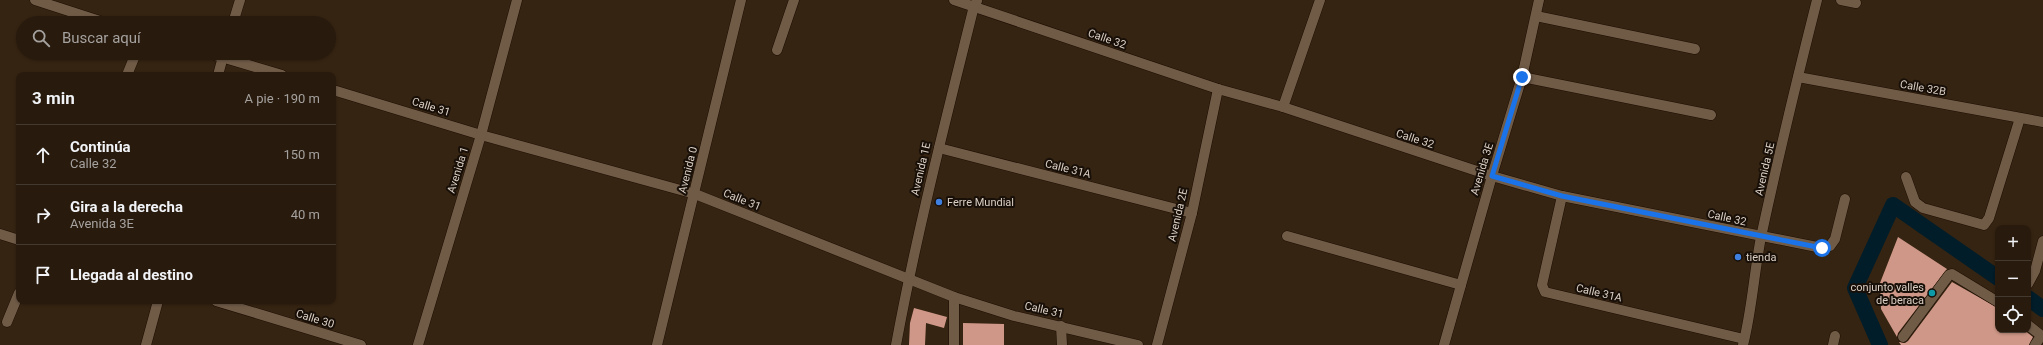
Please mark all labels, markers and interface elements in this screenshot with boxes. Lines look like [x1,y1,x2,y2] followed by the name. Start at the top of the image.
[16,16,336,60] search box
[1086,26,1128,52] street label: Calle 32
[30,27,52,49] icon: search
[62,29,141,47] text: Buscar aquí
[1513,68,1531,86] route end
[1899,78,1947,98] street label: Calle 32B
[32,88,75,108] text: 3 min
[245,91,320,106] text: A pie · 190 m
[410,95,452,119] street label: Calle 31
[1394,127,1436,151] street label: Calle 32
[70,138,131,156] text: Continúa
[909,141,933,197] street label: Avenida 1E
[1468,141,1496,197] street label: Avenida 3E
[1753,141,1777,197] street label: Avenida 5E
[32,144,54,166] icon: ahead
[445,145,471,195] street label: Avenida 1
[676,145,700,195] street label: Avenida 0
[283,147,320,162] text: 150 m
[70,156,117,171] text: Calle 32
[1044,157,1093,181] street label: Calle 31A
[721,187,763,213] street label: Calle 31
[1166,187,1190,243] street label: Avenida 2E
[947,196,1014,209] place label: Ferre Mundial
[934,197,944,207] marker: Ferre Mundial
[70,198,183,216] text: Gira a la derecha
[32,204,54,226] icon: right
[291,207,320,222] text: 40 m
[1706,208,1748,228] street label: Calle 32
[70,216,134,231] text: Avenida 3E
[1995,225,2031,333] map controls
[1995,225,2031,261] button: +
[1813,239,1831,257] route start
[1746,251,1776,264] place label: tienda
[1733,252,1743,262] marker: tienda
[1995,261,2031,297] button: −
[32,264,54,286] icon: arrive
[70,266,193,284] text: Llegada al destino
[1575,281,1624,305] street label: Calle 31A
[1851,281,1924,307] place label: conjunto valles de beraca
[1927,288,1937,298] marker: conjunto valles de beraca
[1995,297,2031,333] button: locate
[1023,299,1065,321] street label: Calle 31
[294,307,336,331] street label: Calle 30

